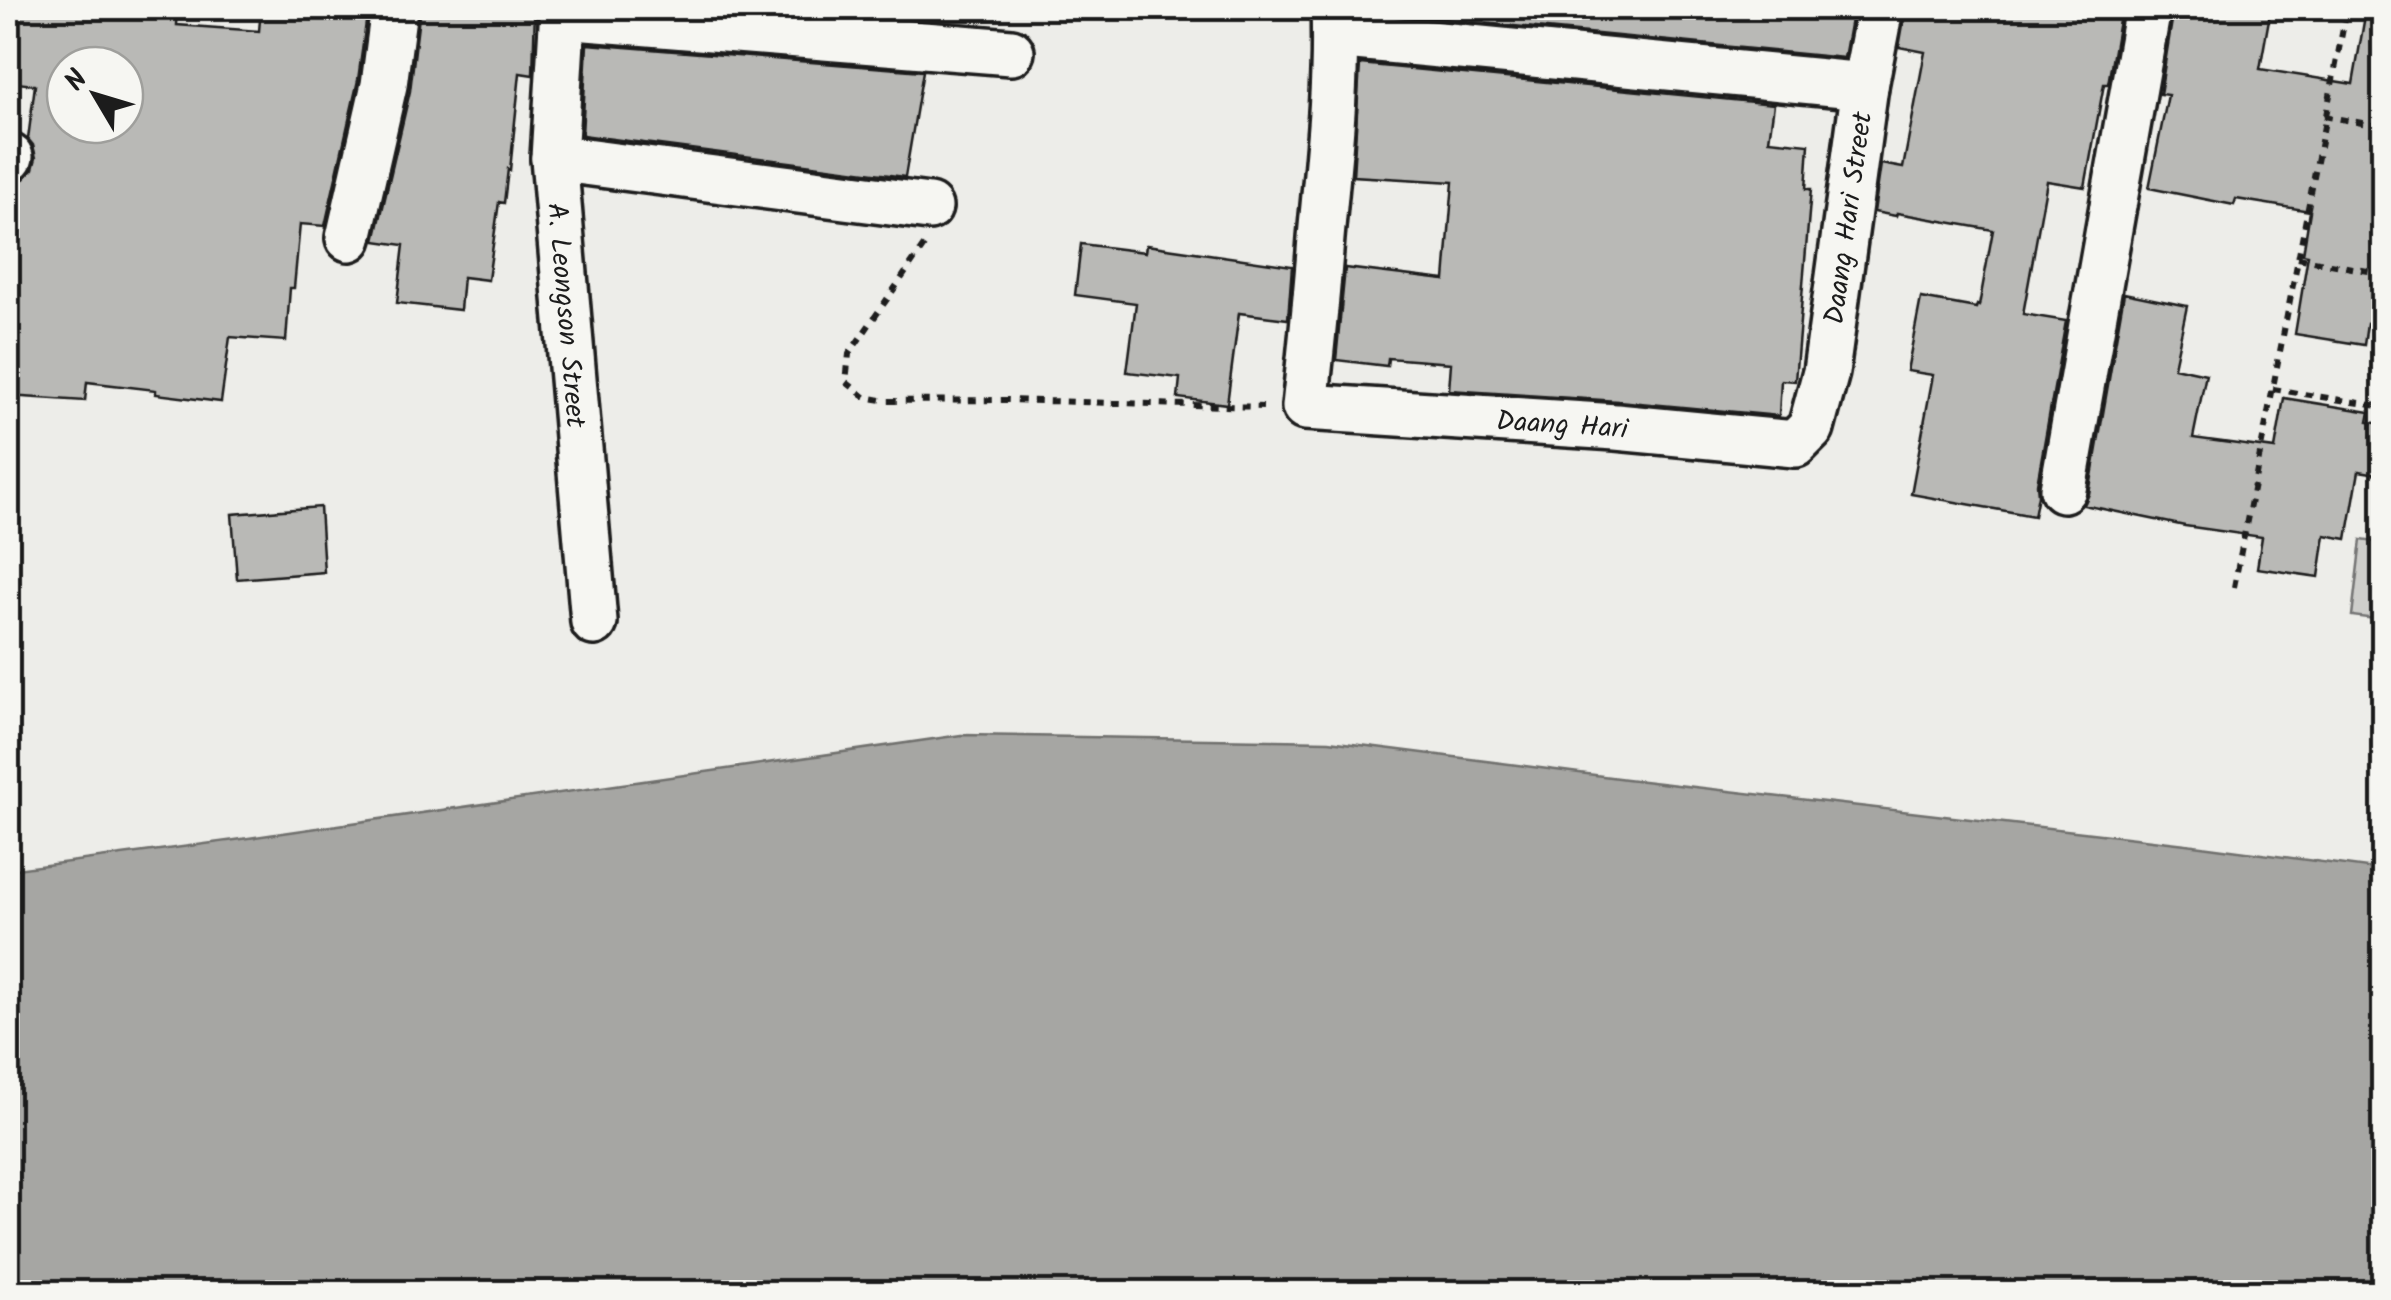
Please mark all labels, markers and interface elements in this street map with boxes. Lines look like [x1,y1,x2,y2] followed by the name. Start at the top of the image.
[45,45,145,145] north arrow
[54,60,101,102] text: N
[1813,108,1886,327] street label: Daang Hari Street
[533,201,597,431] street label: A. Leongson Street
[1495,399,1631,453] street label: Daang Hari

